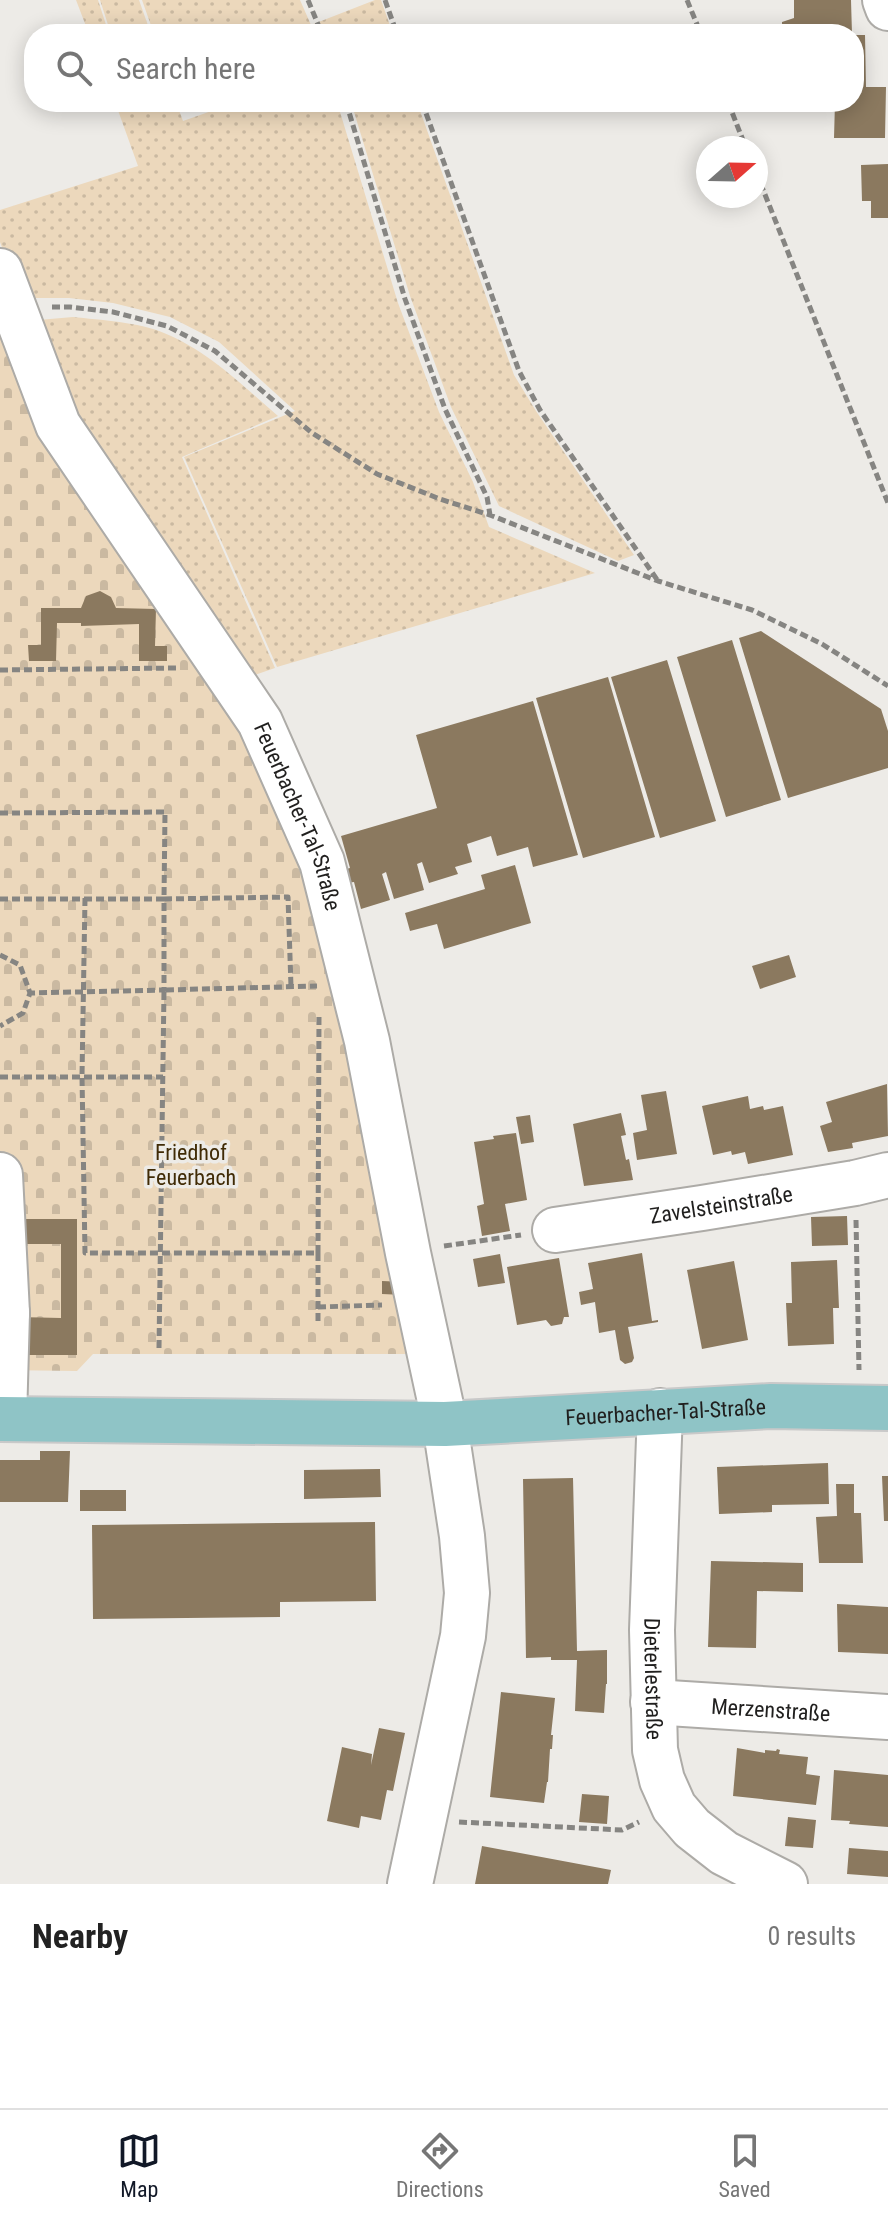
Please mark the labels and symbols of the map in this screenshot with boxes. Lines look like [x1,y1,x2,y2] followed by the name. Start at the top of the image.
[696,136,768,208] north arrow
[249,719,346,913] street label: Feuerbacher-Tal-Straße
[146,1140,236,1190] park label: Friedhof Feuerbach
[648,1181,794,1229] street label: Zavelsteinstraße
[565,1394,767,1430] street label: Feuerbacher-Tal-Straße
[639,1617,667,1740] street label: Dieterlestraße
[710,1694,831,1726] street label: Merzenstraße

